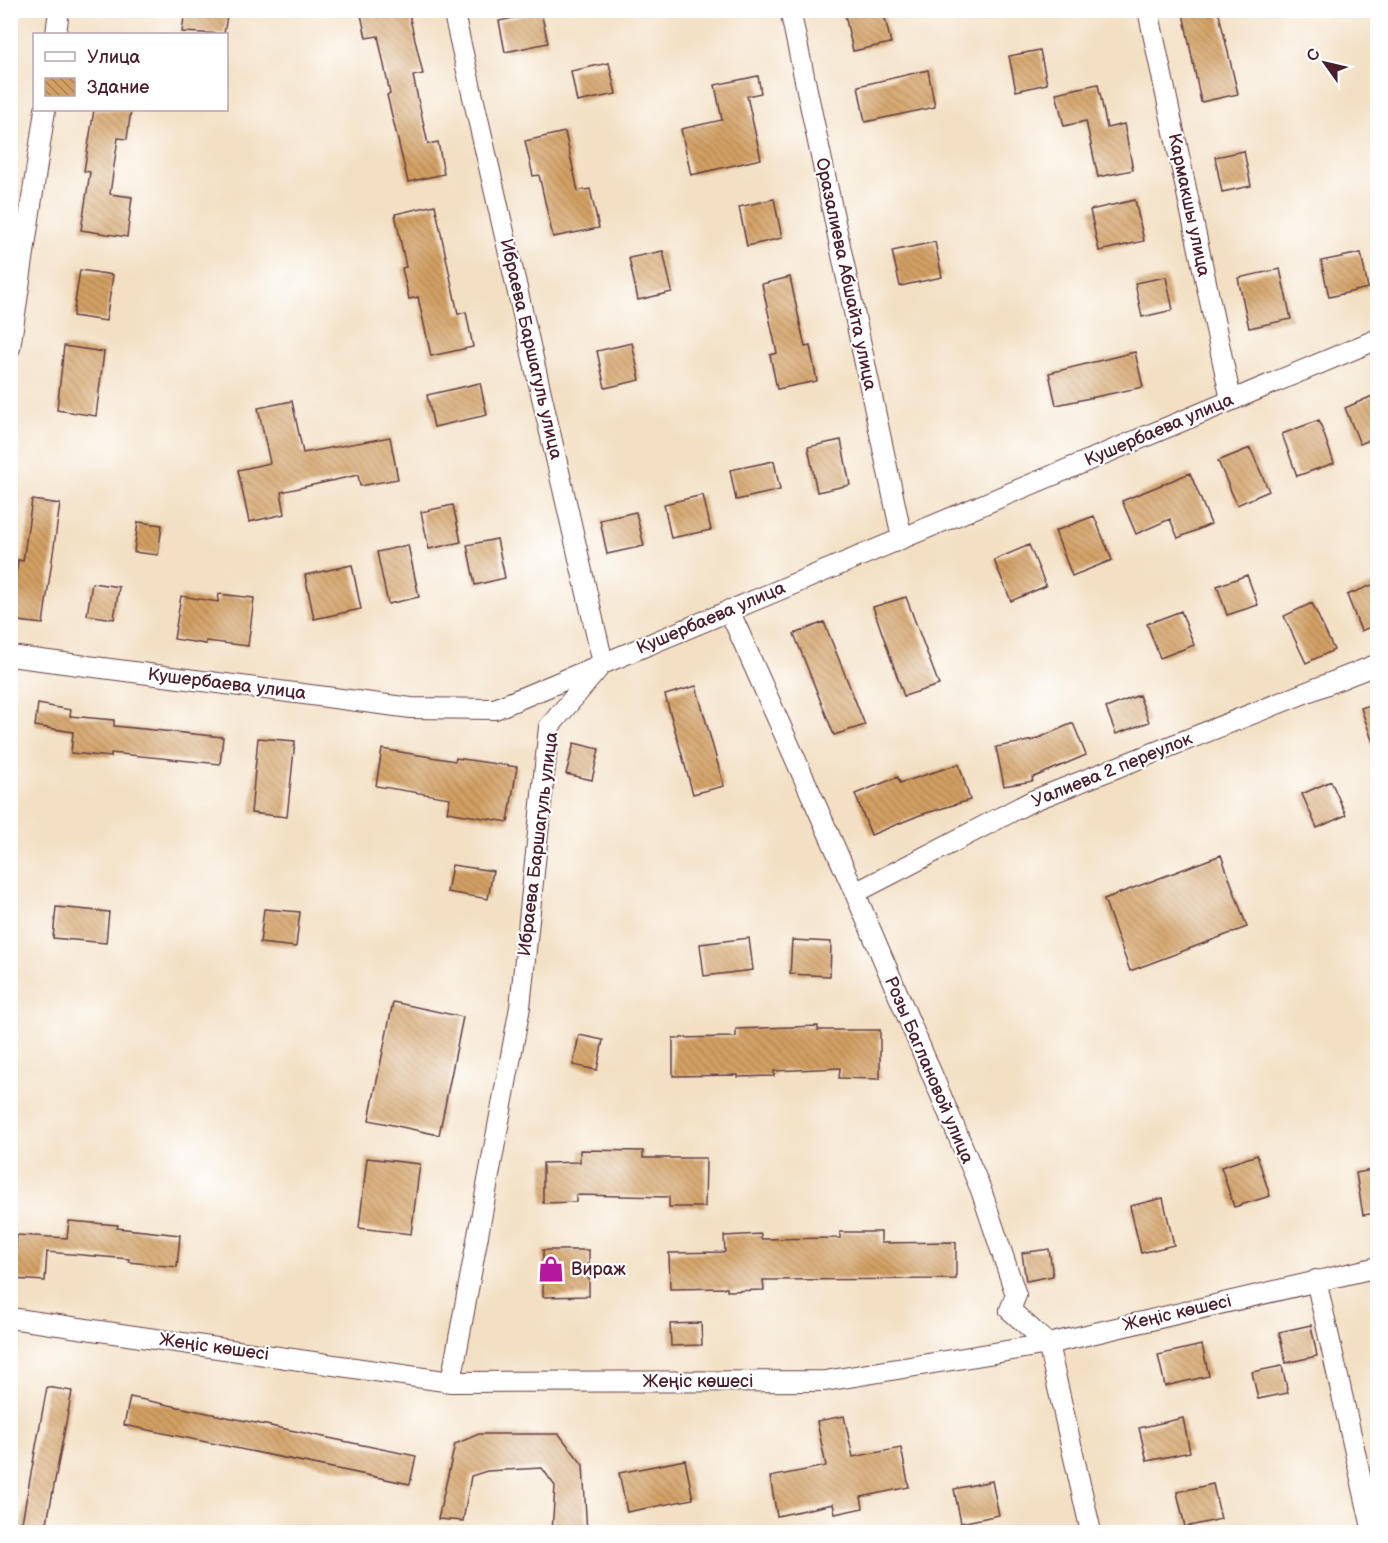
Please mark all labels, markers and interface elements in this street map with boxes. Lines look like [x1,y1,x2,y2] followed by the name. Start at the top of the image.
[33,33,228,111] legend
[1295,33,1355,93] north arrow
[1303,46,1325,65] text: С
[87,47,141,68] text: Улица
[87,77,149,98] text: Здание
[1164,131,1215,279] street label: Кармакшы улица
[811,156,881,392] street label: Оразалиева Абшайта улица
[495,237,567,462] street label: Ибраева Баршагуль улица
[1082,389,1237,471] street label: Кушербаева улица
[634,577,789,659] street label: Кушербаева улица
[147,664,308,704] street label: Кушербаева улица
[1029,728,1196,812] street label: Уалиева 2 переулок
[514,730,562,957] street label: Ибраева Баршагуль улица
[880,973,978,1167] street label: Розы Баглановой улица
[536,1254,566,1284] shop icon: Вираж
[571,1259,626,1280] place label: Вираж
[1121,1290,1233,1336] street label: Жеңіс көшесі
[158,1329,270,1365] street label: Жеңіс көшесі
[643,1371,753,1392] street label: Жеңіс көшесі

